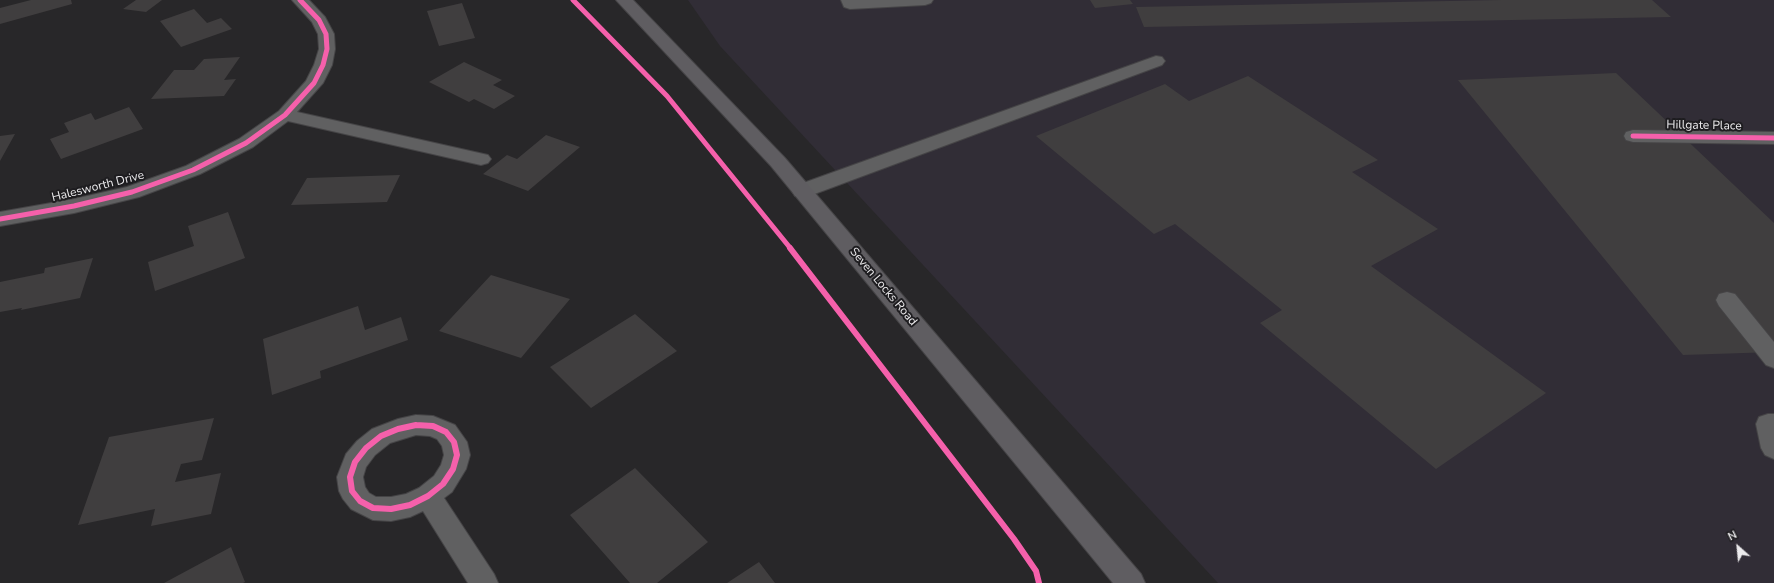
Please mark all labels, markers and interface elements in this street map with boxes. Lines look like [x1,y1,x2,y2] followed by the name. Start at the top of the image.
[1666,118,1742,134] street label: Hillgate Place
[50,169,146,205] street label: Halesworth Drive
[846,245,920,329] street label: Seven Locks Road
[1718,527,1758,567] north arrow
[1725,527,1739,544] text: N

